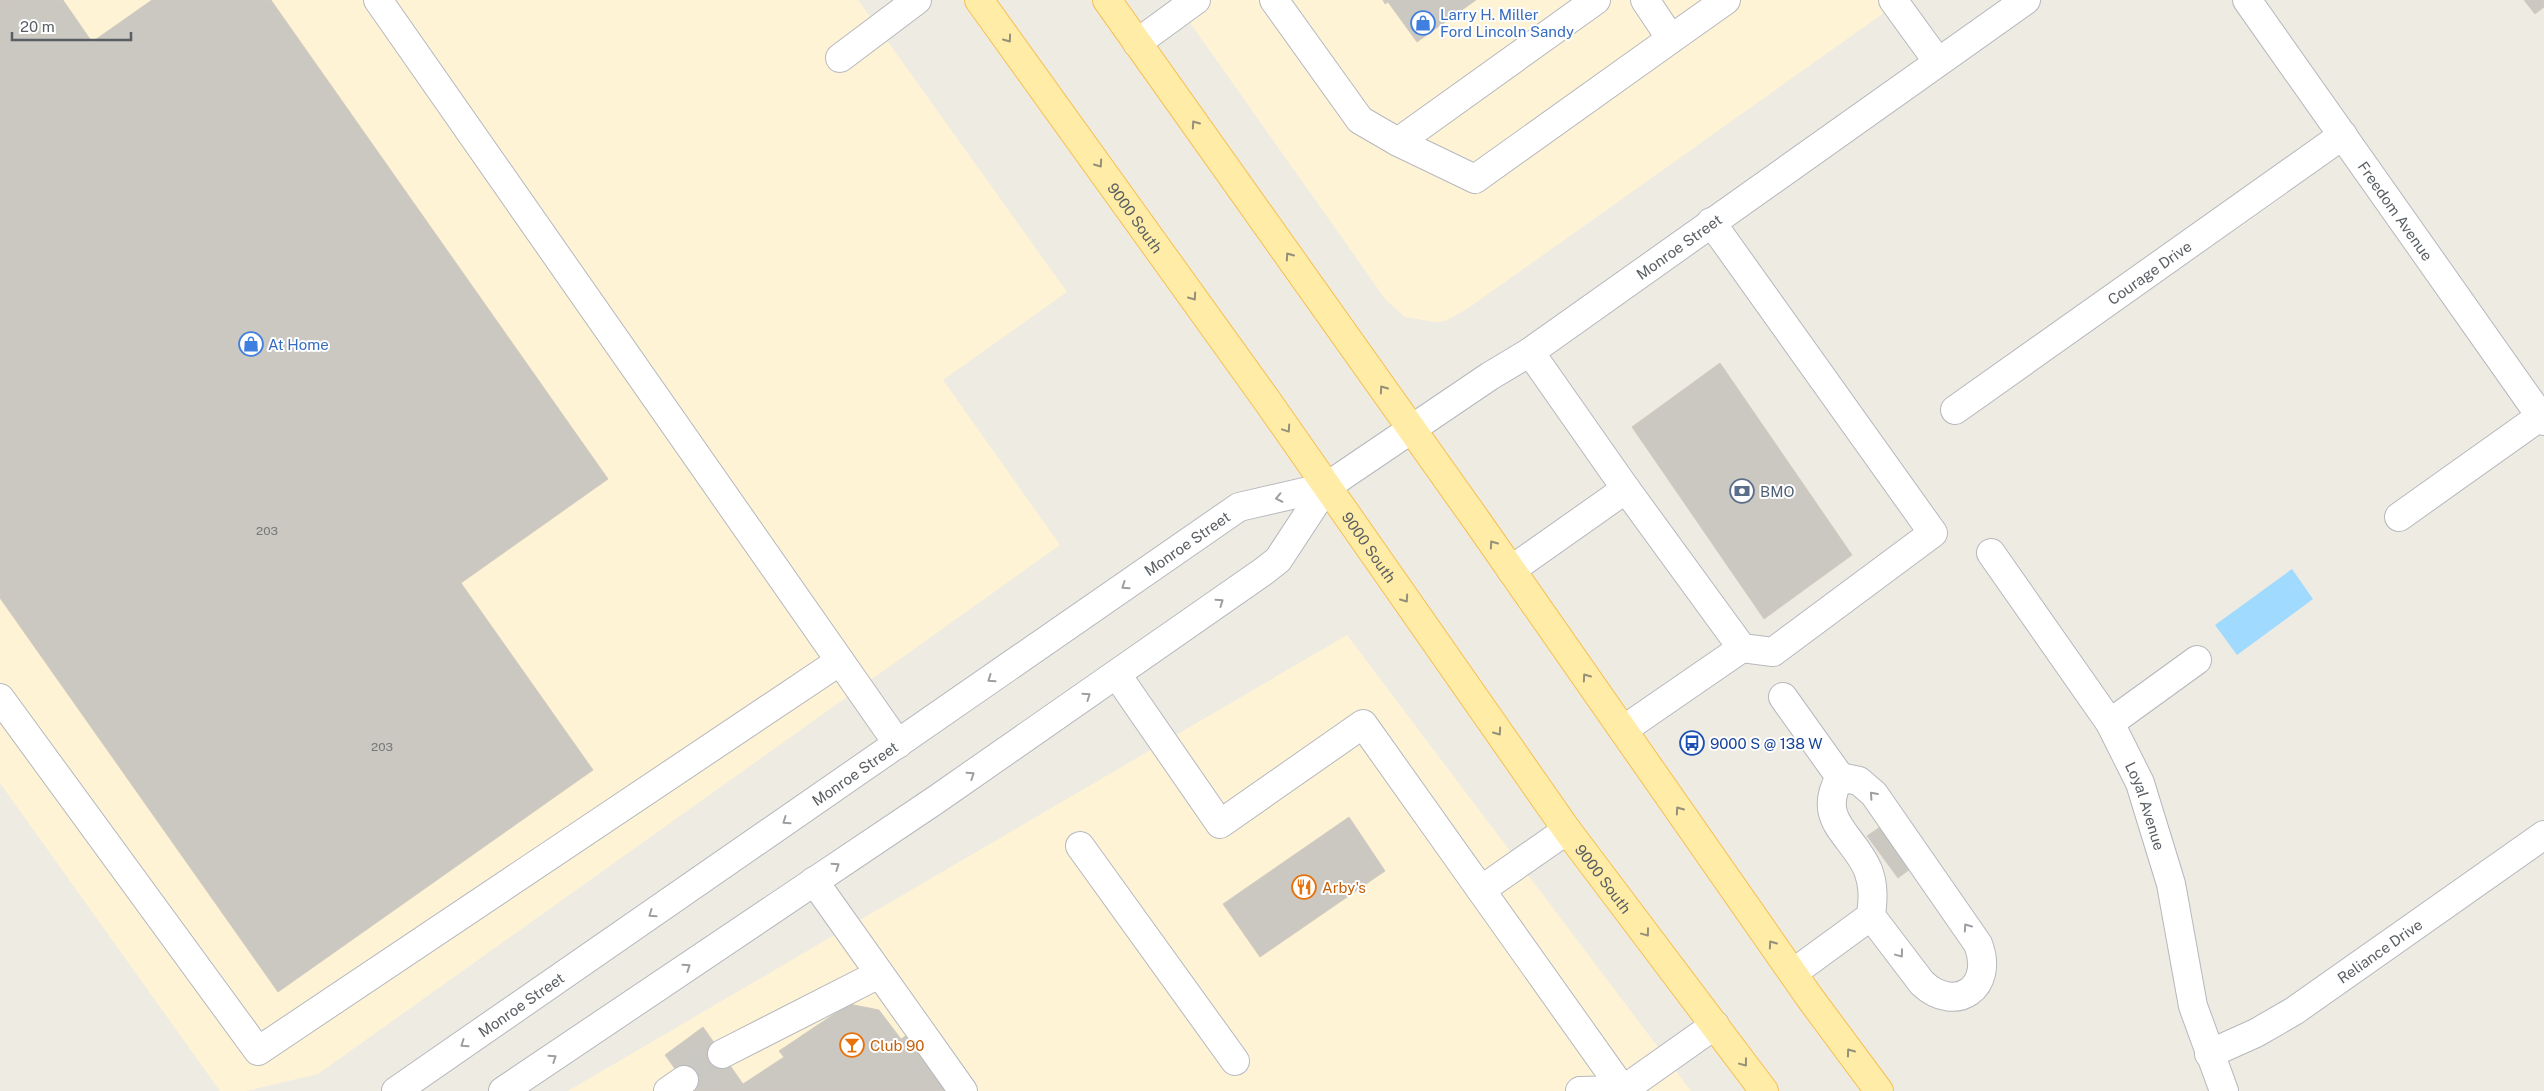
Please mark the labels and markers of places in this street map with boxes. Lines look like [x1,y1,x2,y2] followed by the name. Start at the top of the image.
[1440,6,1574,40] place label: Larry H. Miller Ford Lincoln Sandy
[1410,10,1436,36] shop icon: Larry H. Miller Ford Lincoln Sandy
[238,331,264,357] shop icon: At Home
[268,336,329,353] place label: At Home
[1729,478,1755,504] bank icon: BMO
[1760,483,1794,500] place label: BMO
[1679,730,1705,756] bus stop icon: 9000 S @ 138 W
[1710,735,1823,752] place label: 9000 S @ 138 W
[1291,874,1317,900] restaurant icon: Arby's
[1322,879,1366,896] place label: Arby's
[839,1032,865,1058] bar icon: Club 90
[870,1037,924,1054] place label: Club 90

